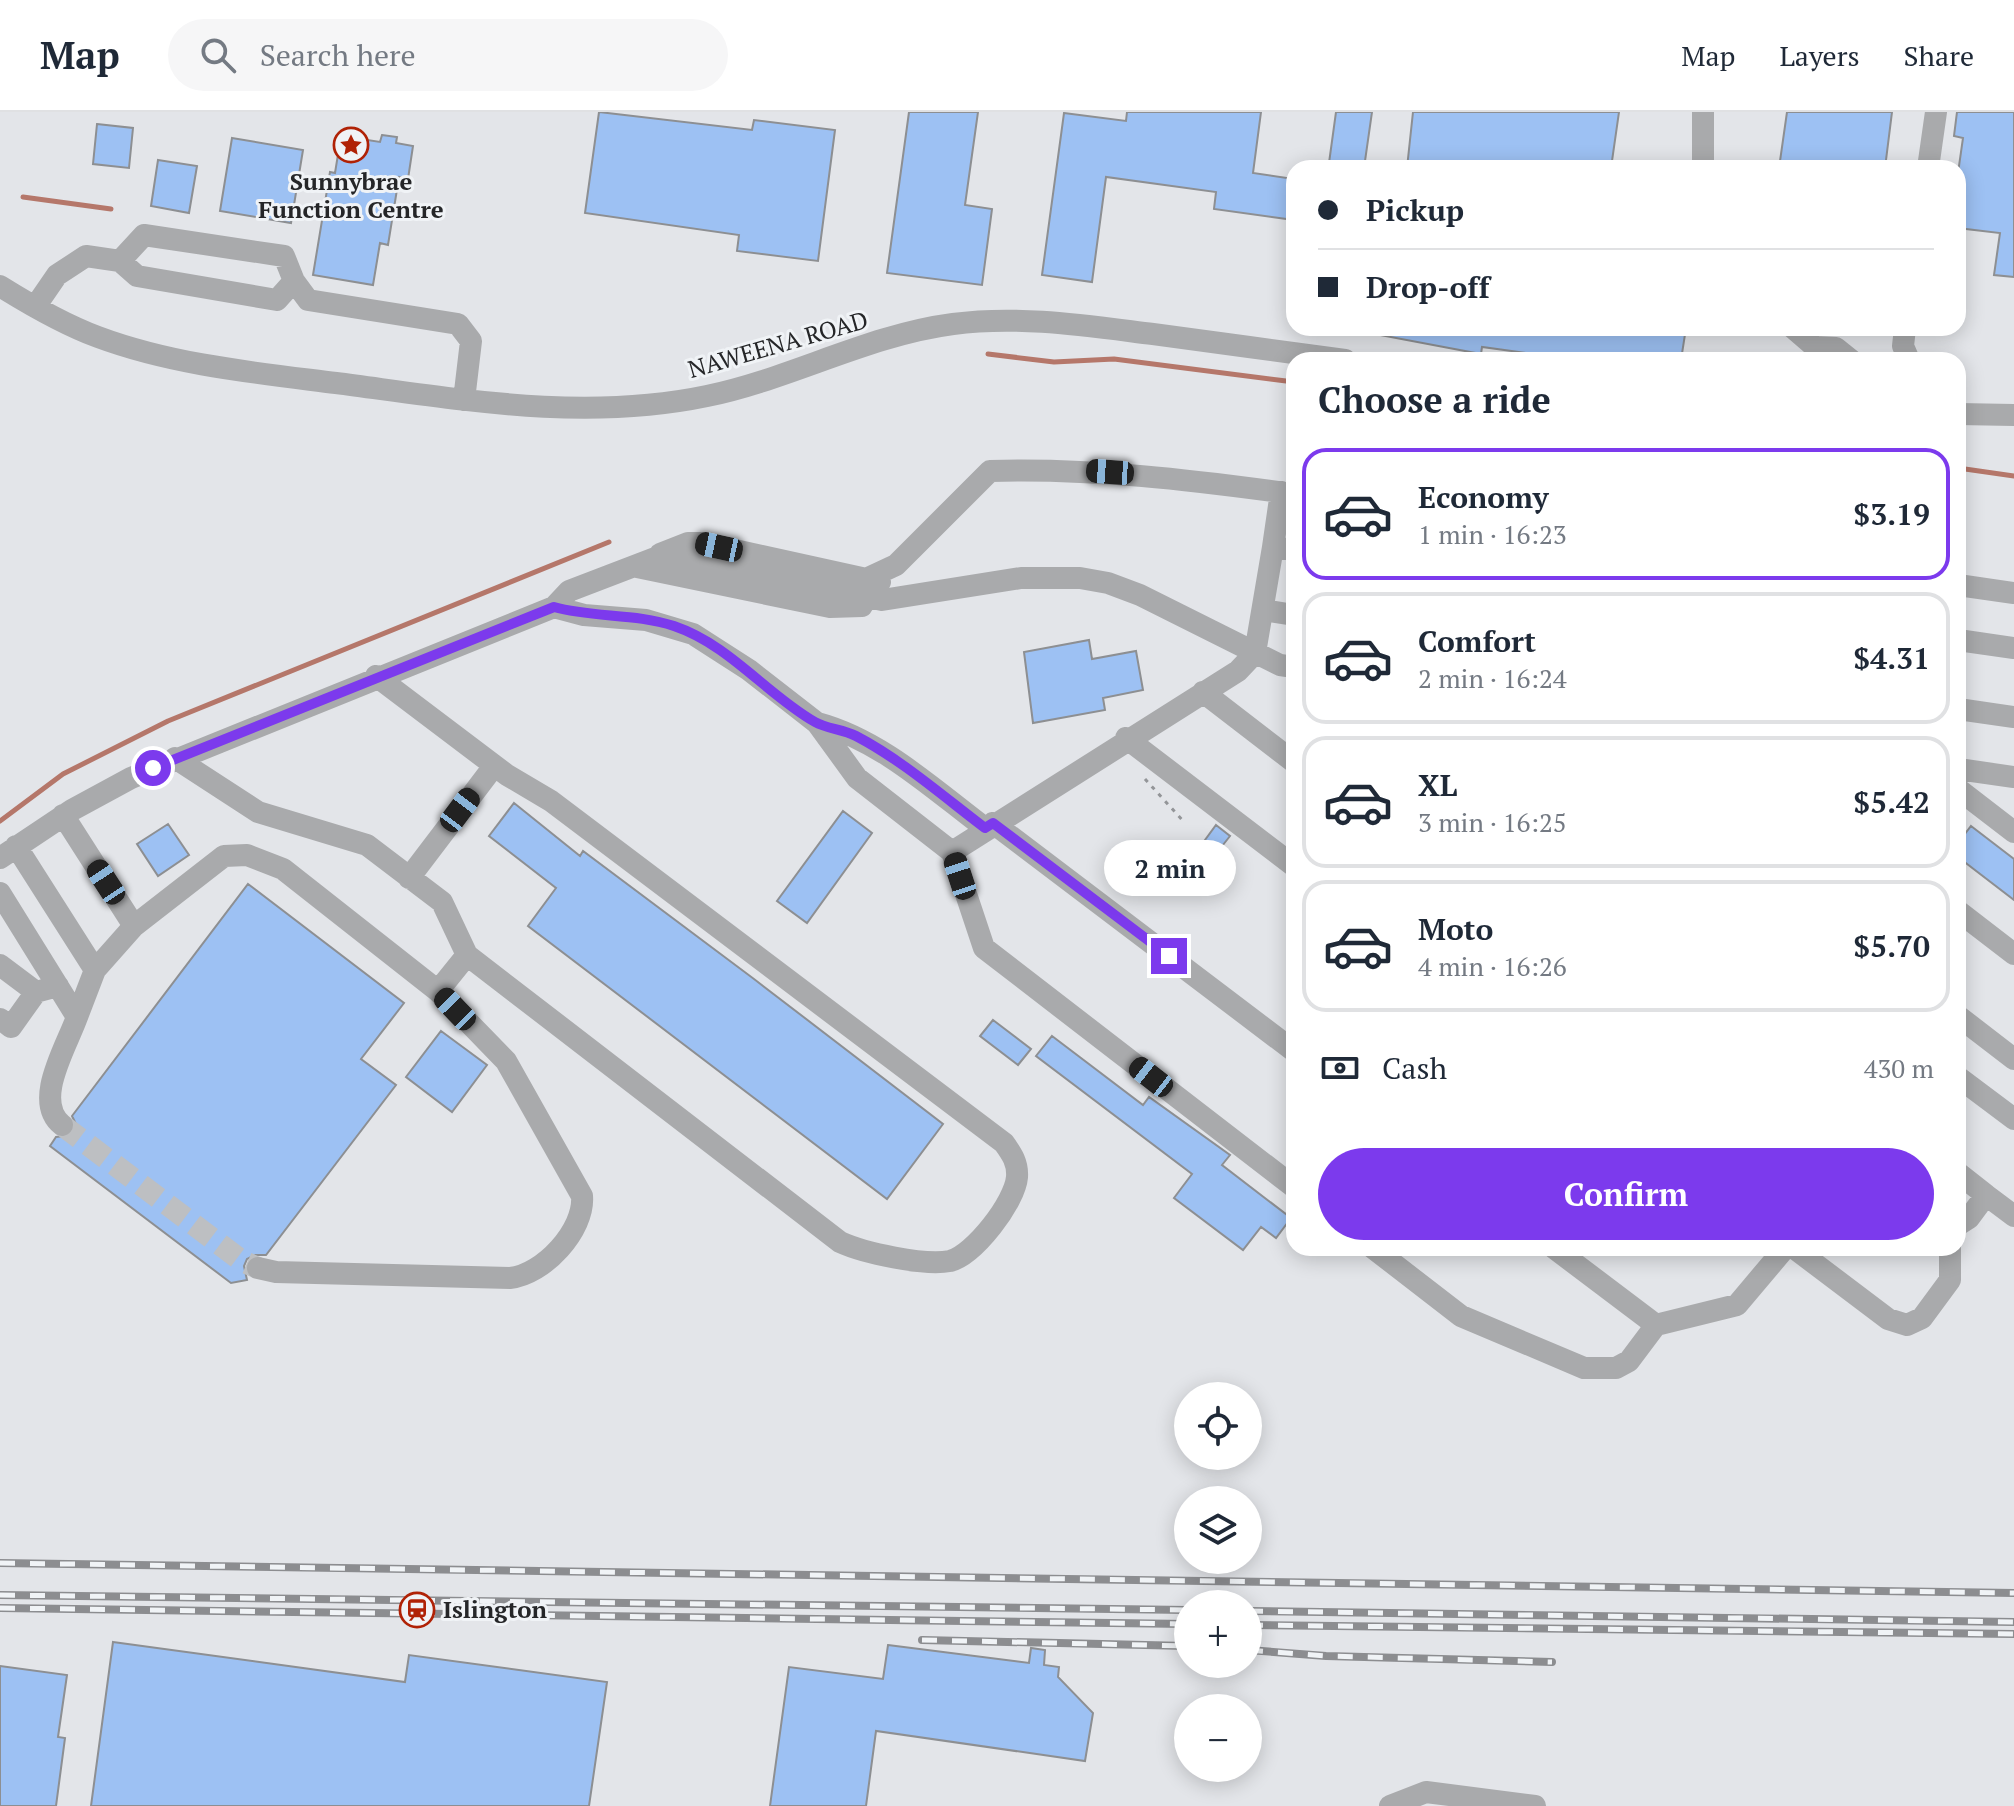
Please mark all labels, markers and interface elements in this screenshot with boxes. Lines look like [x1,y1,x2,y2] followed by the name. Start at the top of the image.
[168,19,728,91] search box
[40,30,120,80] text: Map
[196,33,240,77] icon: search
[260,35,416,75] text: Search here
[1681,37,1735,74] text: Map
[1779,37,1860,74] text: Layers
[1904,37,1974,74] text: Share
[332,126,370,164] place icon: Sunnybrae Function Centre
[258,165,444,225] place label: Sunnybrae Function Centre
[1366,190,1464,230] text: Pickup
[1366,267,1490,307] text: Drop-off
[684,303,871,385] street label: NAWEENA ROAD
[1318,376,1551,423] text: Choose a ride
[1085,458,1135,486] car
[1418,477,1549,517] text: Economy
[1322,478,1394,550] icon: car
[1853,494,1930,534] text: $3.19
[1418,517,1567,551] text: 1 min · 16:23
[693,530,745,564] car
[1418,621,1536,661] text: Comfort
[1322,622,1394,694] icon: car
[1853,638,1930,678] text: $4.31
[1418,661,1567,695] text: 2 min · 16:24
[135,750,171,786] route start
[1418,765,1457,805] text: XL
[1322,766,1394,838] icon: car
[1853,782,1930,822] text: $5.42
[436,784,484,836] car
[1418,805,1567,839] text: 3 min · 16:25
[1103,840,1235,896] callout: 2 min
[941,849,979,903] car
[1134,851,1206,885] text: 2 min
[83,855,129,909] car
[1418,909,1493,949] text: Moto
[1322,910,1394,982] icon: car
[1853,926,1930,966] text: $5.70
[1151,938,1187,974] route end
[1418,949,1567,983] text: 4 min · 16:26
[430,983,480,1035] car
[1318,1046,1362,1090] icon: cash
[1382,1048,1447,1088] text: Cash
[1864,1051,1934,1085] text: 430 m
[1125,1053,1177,1101] car
[1318,1148,1934,1240] button: Confirm
[1174,1382,1262,1782] map controls
[1174,1382,1262,1470] button: locate
[1174,1486,1262,1574] button: layers
[1174,1590,1262,1678] button: +
[398,1591,436,1629] station icon: Islington
[443,1593,548,1625] place label: Islington
[1174,1694,1262,1782] button: −

